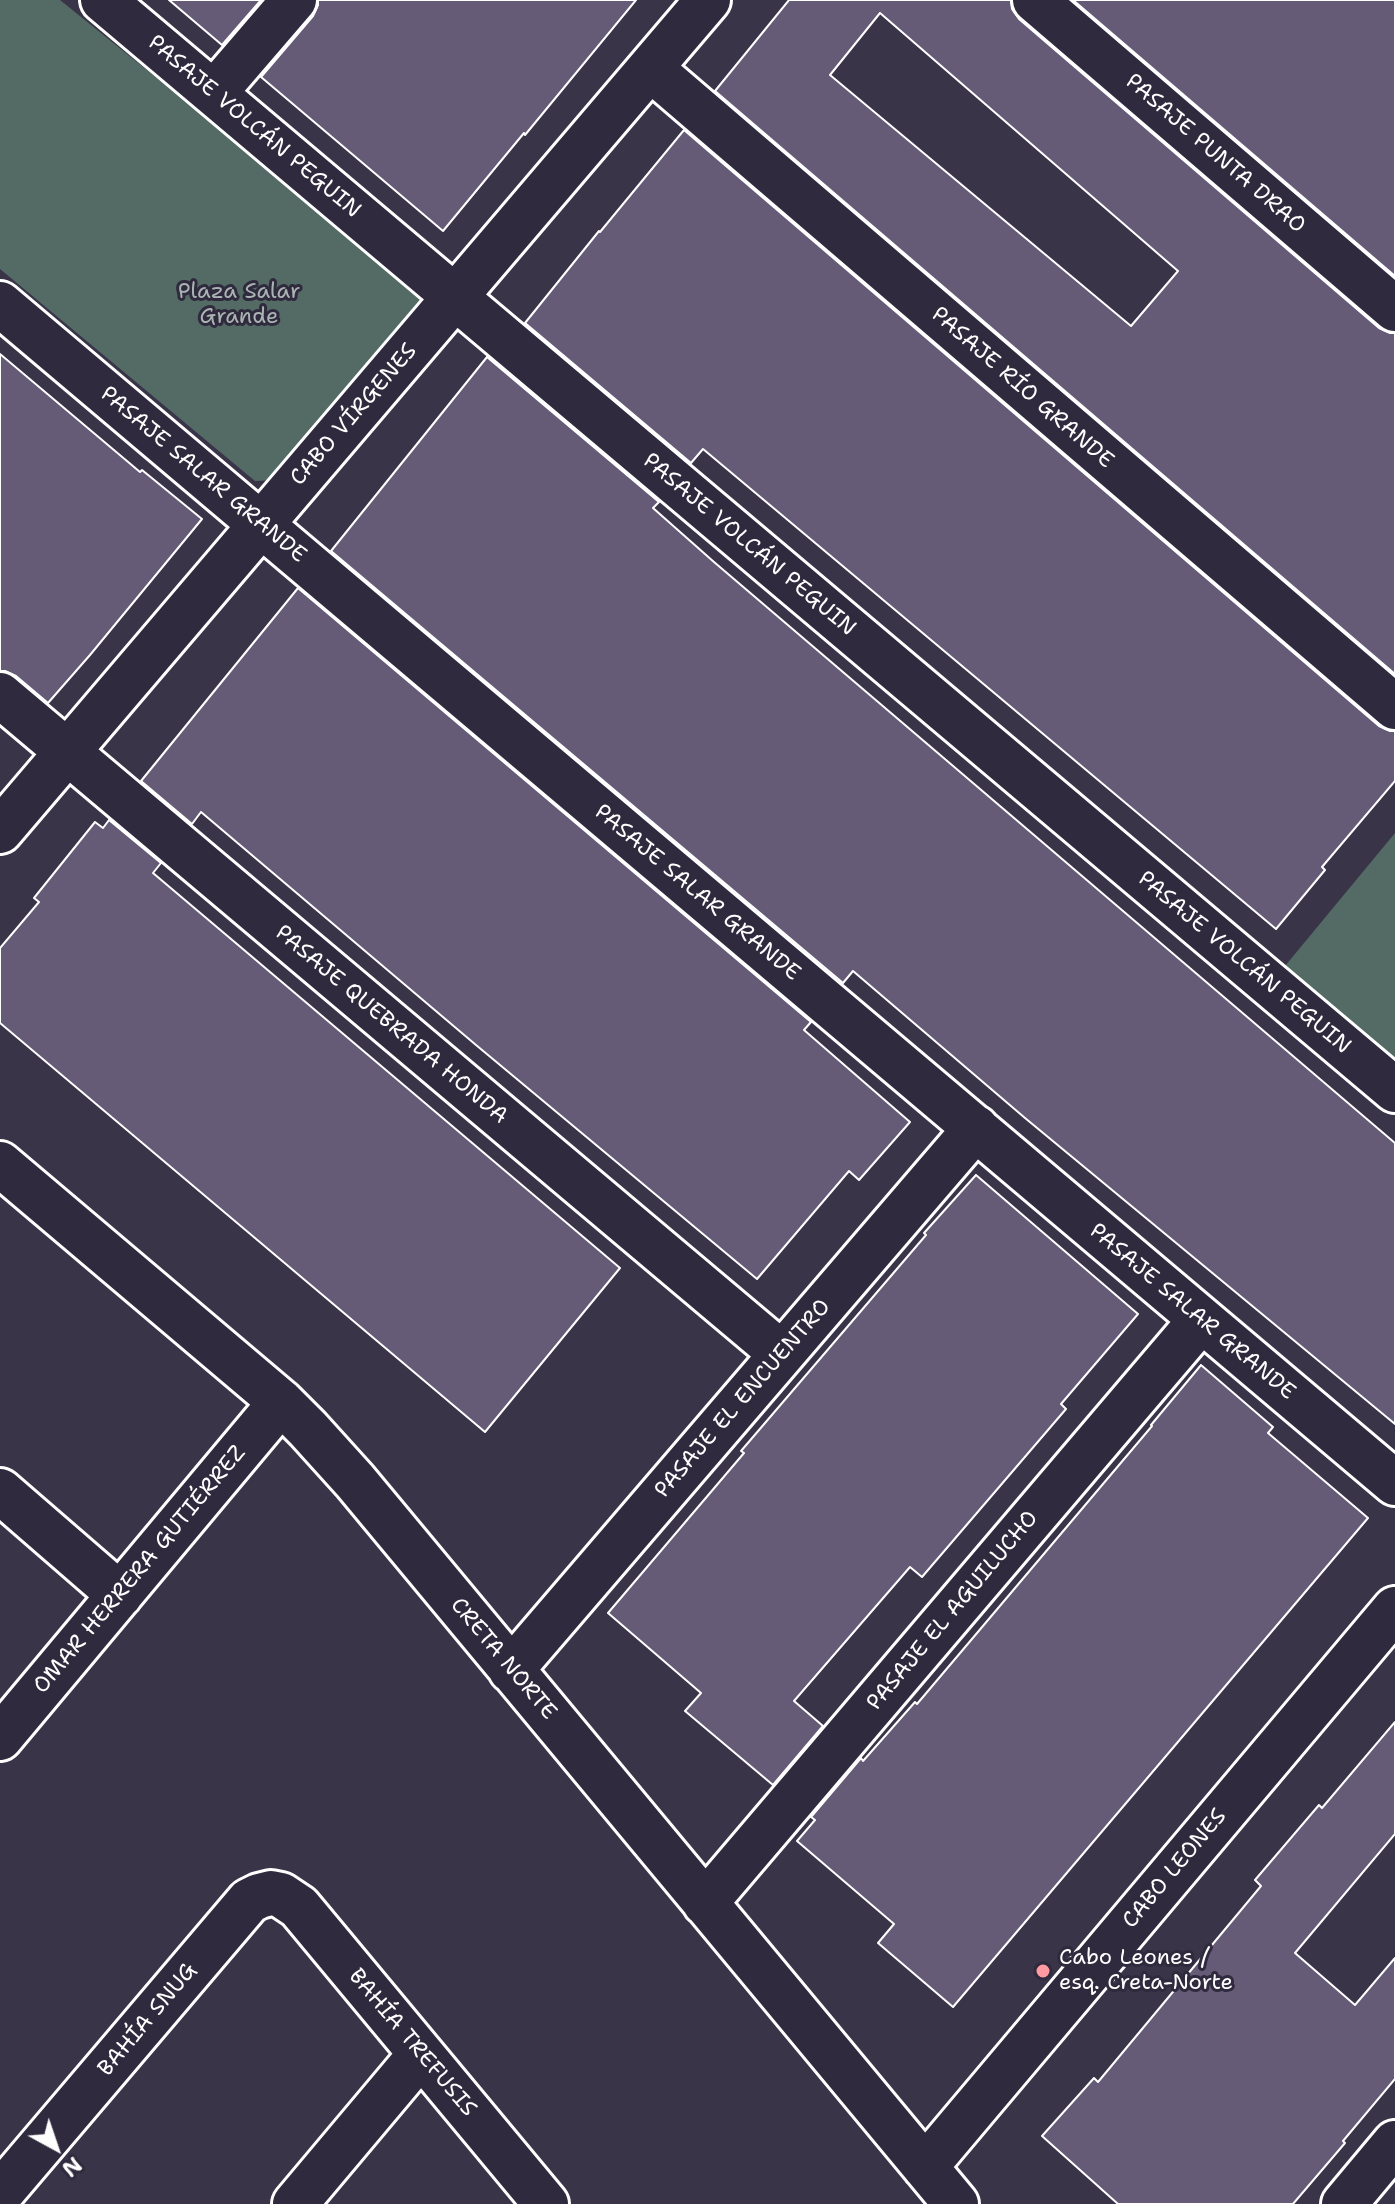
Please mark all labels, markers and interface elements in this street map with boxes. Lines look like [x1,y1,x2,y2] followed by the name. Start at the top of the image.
[142,30,366,224] street label: PASAJE VOLCÁN PEGUIN
[1120,69,1310,239] street label: PASAJE PUNTA DRAO
[178,279,300,330] park label: Plaza Salar Grande
[926,302,1118,474] street label: PASAJE RÍO GRANDE
[285,339,423,491] street label: CABO VÍRGENES
[95,381,311,569] street label: PASAJE SALAR GRANDE
[637,448,861,642] street label: PASAJE VOLCÁN PEGUIN
[589,799,805,987] street label: PASAJE SALAR GRANDE
[1132,866,1356,1060] street label: PASAJE VOLCÁN PEGUIN
[269,920,513,1130] street label: PASAJE QUEBRADA HONDA
[1084,1218,1300,1406] street label: PASAJE SALAR GRANDE
[650,1294,836,1504] street label: PASAJE EL ENCUENTRO
[29,1441,251,1699] street label: OMAR HERRERA GUTIÉRREZ
[862,1506,1044,1716] street label: PASAJE EL AGUILUCHO
[444,1593,562,1725] street label: CRETA NORTE
[1118,1804,1232,1934] street label: CABO LEONES
[1059,1945,1233,1996] place label: Cabo Leones / esq. Creta-Norte
[93,1958,203,2082] street label: BAHÍA SNUG
[1034,1962,1052,1980] marker: Cabo Leones / esq. Creta-Norte
[343,1964,481,2122] street label: BAHÍA TREFUSIS
[16,2108,96,2188] north arrow
[56,2150,88,2183] text: N

